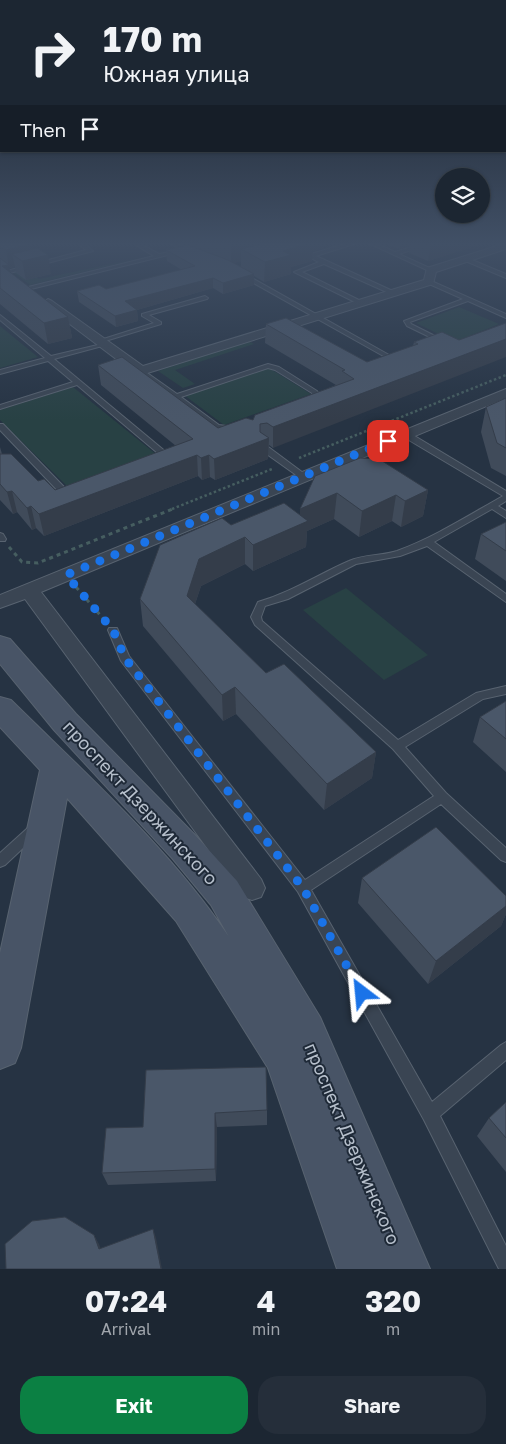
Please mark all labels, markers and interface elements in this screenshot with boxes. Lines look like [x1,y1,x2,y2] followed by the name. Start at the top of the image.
[103,18,202,60] text: 170 m
[20,20,85,85] icon: right
[103,60,250,87] text: Южная улица
[76,115,104,143] icon: arrive
[20,118,66,141] text: Then
[435,168,490,223] map controls
[435,168,490,223] button: layers
[367,420,409,462] pin
[374,427,402,455] icon: arrive
[59,716,223,889] street label: проспект Дзержинского
[335,966,387,1018] position arrow
[300,1040,405,1248] street label: проспект Дзержинского
[85,1283,167,1319] text: 07:24
[257,1283,276,1319] text: 4
[365,1283,421,1319] text: 320
[101,1319,151,1339] text: Arrival
[252,1319,280,1339] text: min
[386,1319,400,1339] text: m
[20,1376,248,1434] button: Exit
[258,1376,486,1434] button: Share

